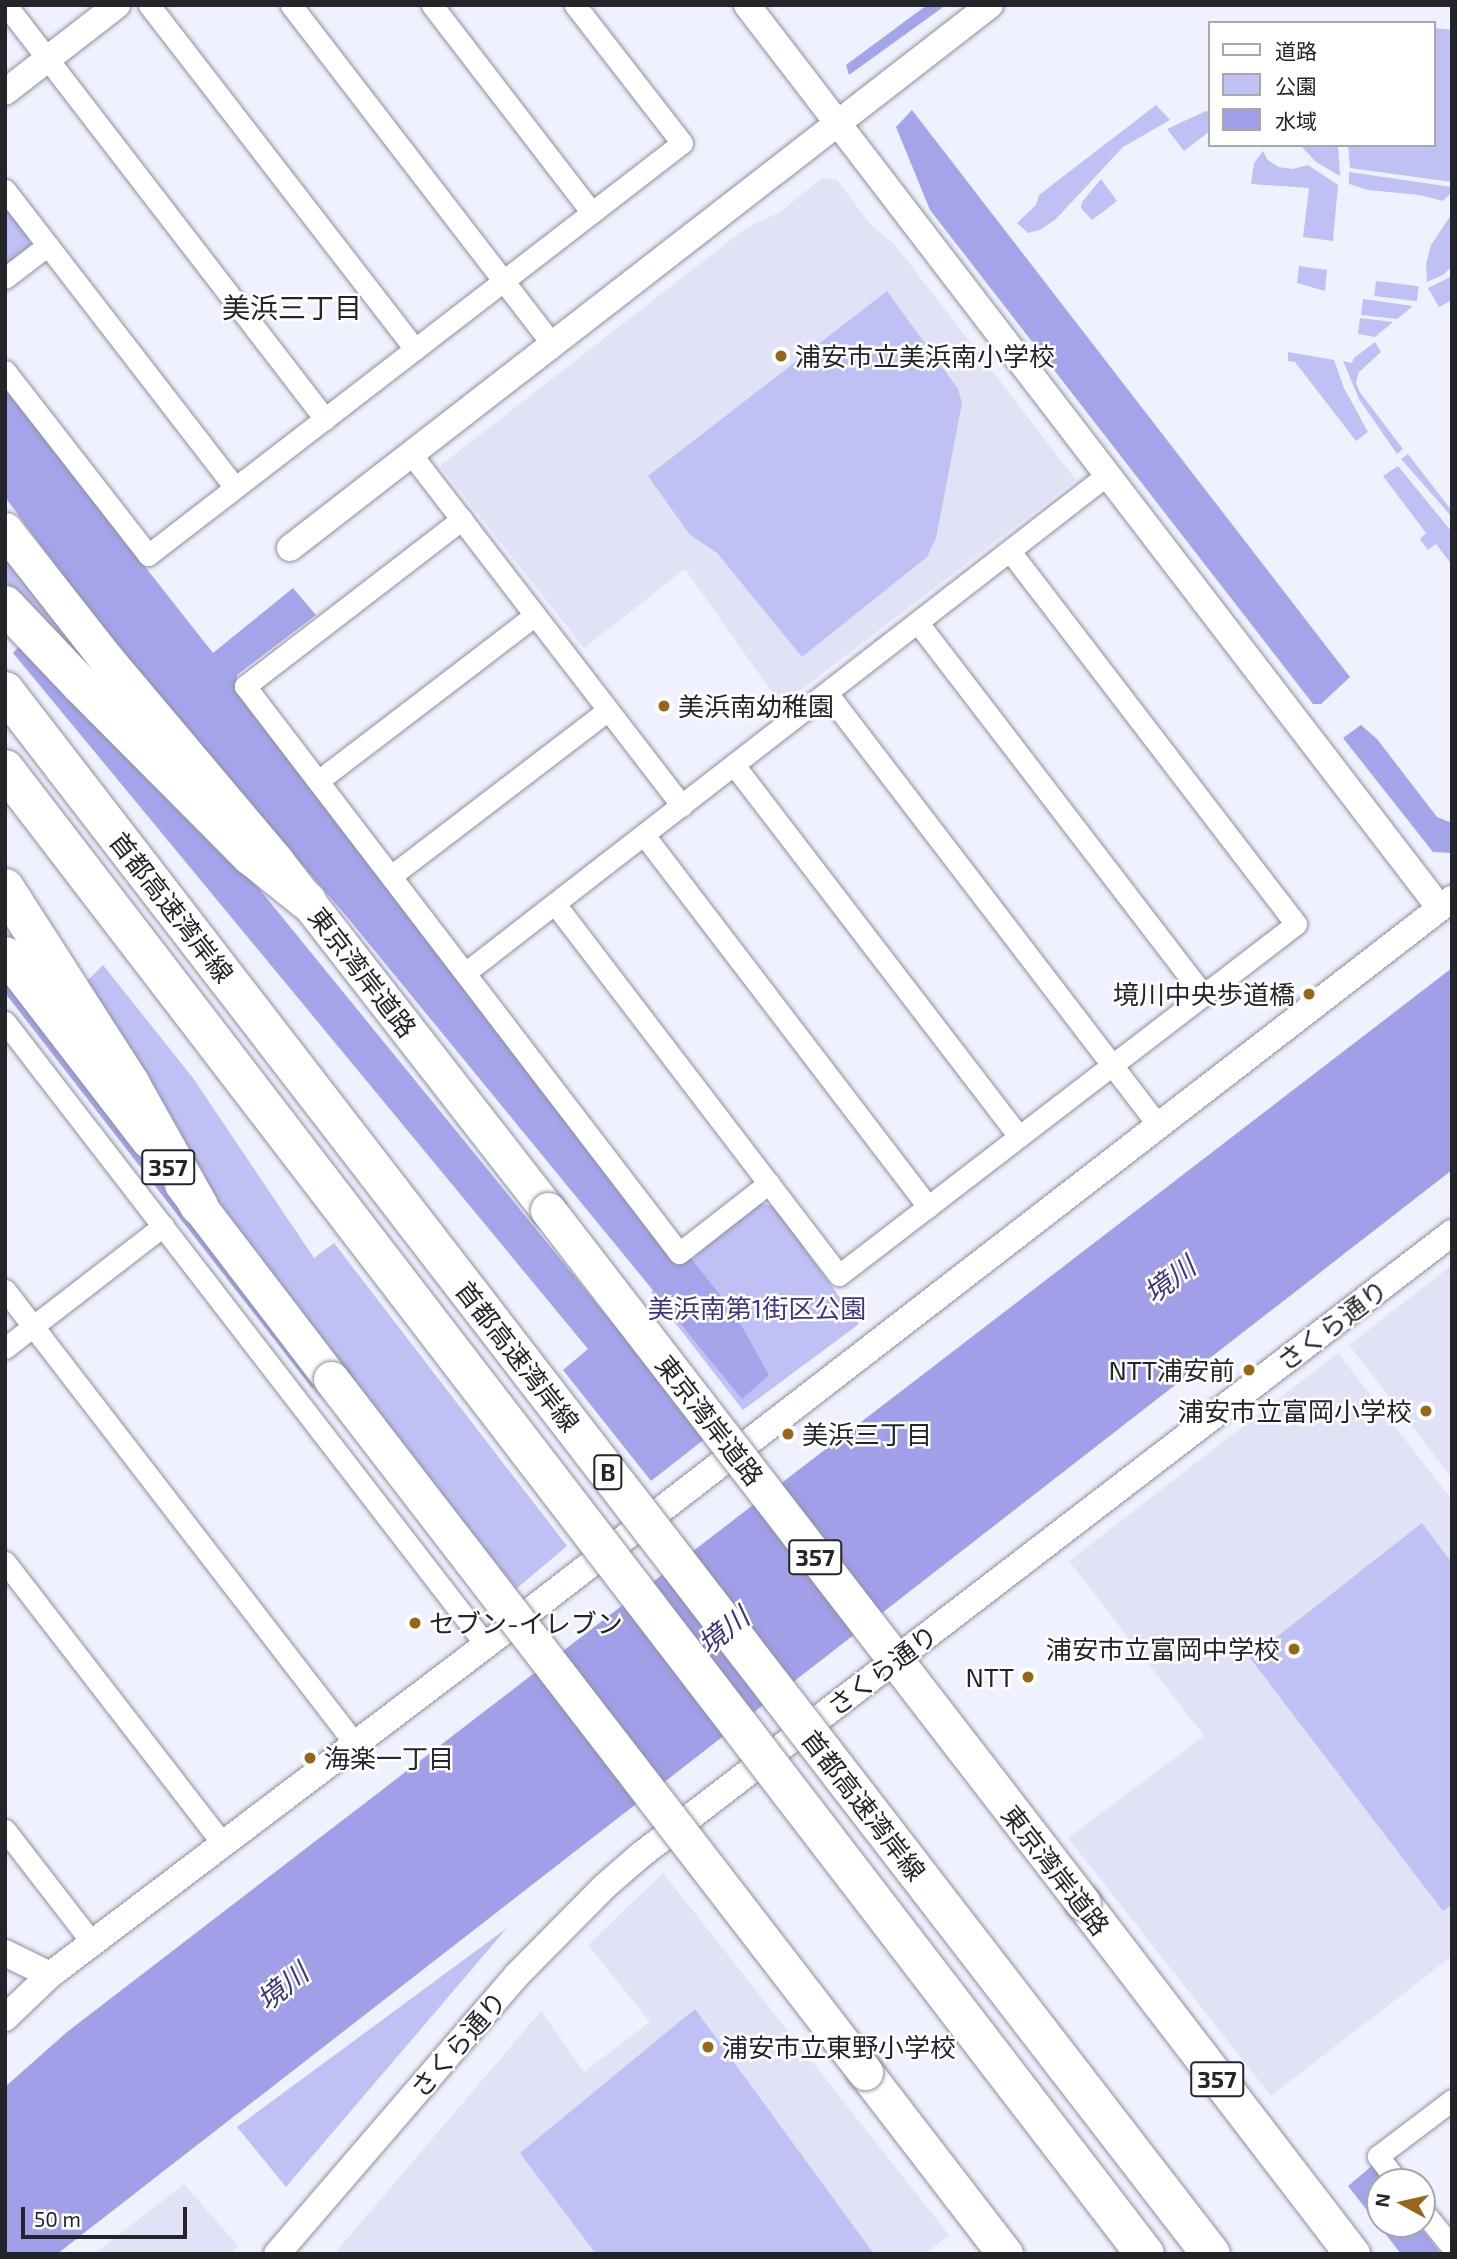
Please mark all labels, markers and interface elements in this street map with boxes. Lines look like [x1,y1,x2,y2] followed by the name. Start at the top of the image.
[1208,21,1436,147] legend
[1275,38,1317,63] text: 道路
[1275,73,1317,98] text: 公園
[1275,108,1317,133] text: 水域
[222,290,362,324] district label: 美浜三丁目
[795,340,1055,372] place label: 浦安市立美浜南小学校
[773,348,789,364] marker: 浦安市立美浜南小学校
[678,690,834,722] place label: 美浜南幼稚園
[656,698,672,714] marker: 美浜南幼稚園
[104,826,240,988] street label: 首都高速湾岸線
[303,901,423,1043] street label: 東京湾岸道路
[1113,978,1295,1010] place label: 境川中央歩道橋
[1301,986,1317,1002] marker: 境川中央歩道橋
[140,1147,196,1188] road number: 357
[1137,1249,1201,1309] water label: 境川
[1271,1273,1393,1377] street label: さくら通り
[450,1275,586,1437] street label: 首都高速湾岸線
[648,1292,866,1324] park label: 美浜南第1街区公園
[650,1349,770,1491] street label: 東京湾岸道路
[1108,1354,1235,1386] place label: NTT浦安前
[1241,1362,1257,1378] marker: NTT浦安前
[1178,1395,1412,1427] place label: 浦安市立富岡小学校
[1418,1403,1434,1419] marker: 浦安市立富岡小学校
[802,1418,932,1450] place label: 美浜三丁目
[780,1426,796,1442] marker: 美浜三丁目
[592,1452,624,1492] road number: B
[787,1536,843,1577] road number: 357
[691,1599,755,1661] water label: 境川
[429,1607,623,1639] place label: セブン-イレブン
[407,1615,423,1631] marker: セブン-イレブン
[821,1618,943,1722] street label: さくら通り
[1046,1633,1280,1665] place label: 浦安市立富岡中学校
[1286,1641,1302,1657] marker: 浦安市立富岡中学校
[965,1661,1014,1693] place label: NTT
[1020,1669,1036,1685] marker: NTT
[796,1724,932,1886] street label: 首都高速湾岸線
[324,1742,454,1774] place label: 海楽一丁目
[302,1750,318,1766] marker: 海楽一丁目
[996,1799,1116,1941] street label: 東京湾岸道路
[250,1955,314,2017] water label: 境川
[404,1985,512,2103] street label: さくら通り
[722,2031,956,2063] place label: 浦安市立東野小学校
[700,2039,716,2055] marker: 浦安市立東野小学校
[1189,2058,1245,2100] road number: 357
[1366,2168,1436,2238] north arrow
[24,2192,191,2236] scale bar
[1369,2192,1394,2209] text: N
[34,2206,81,2231] text: 50 m

